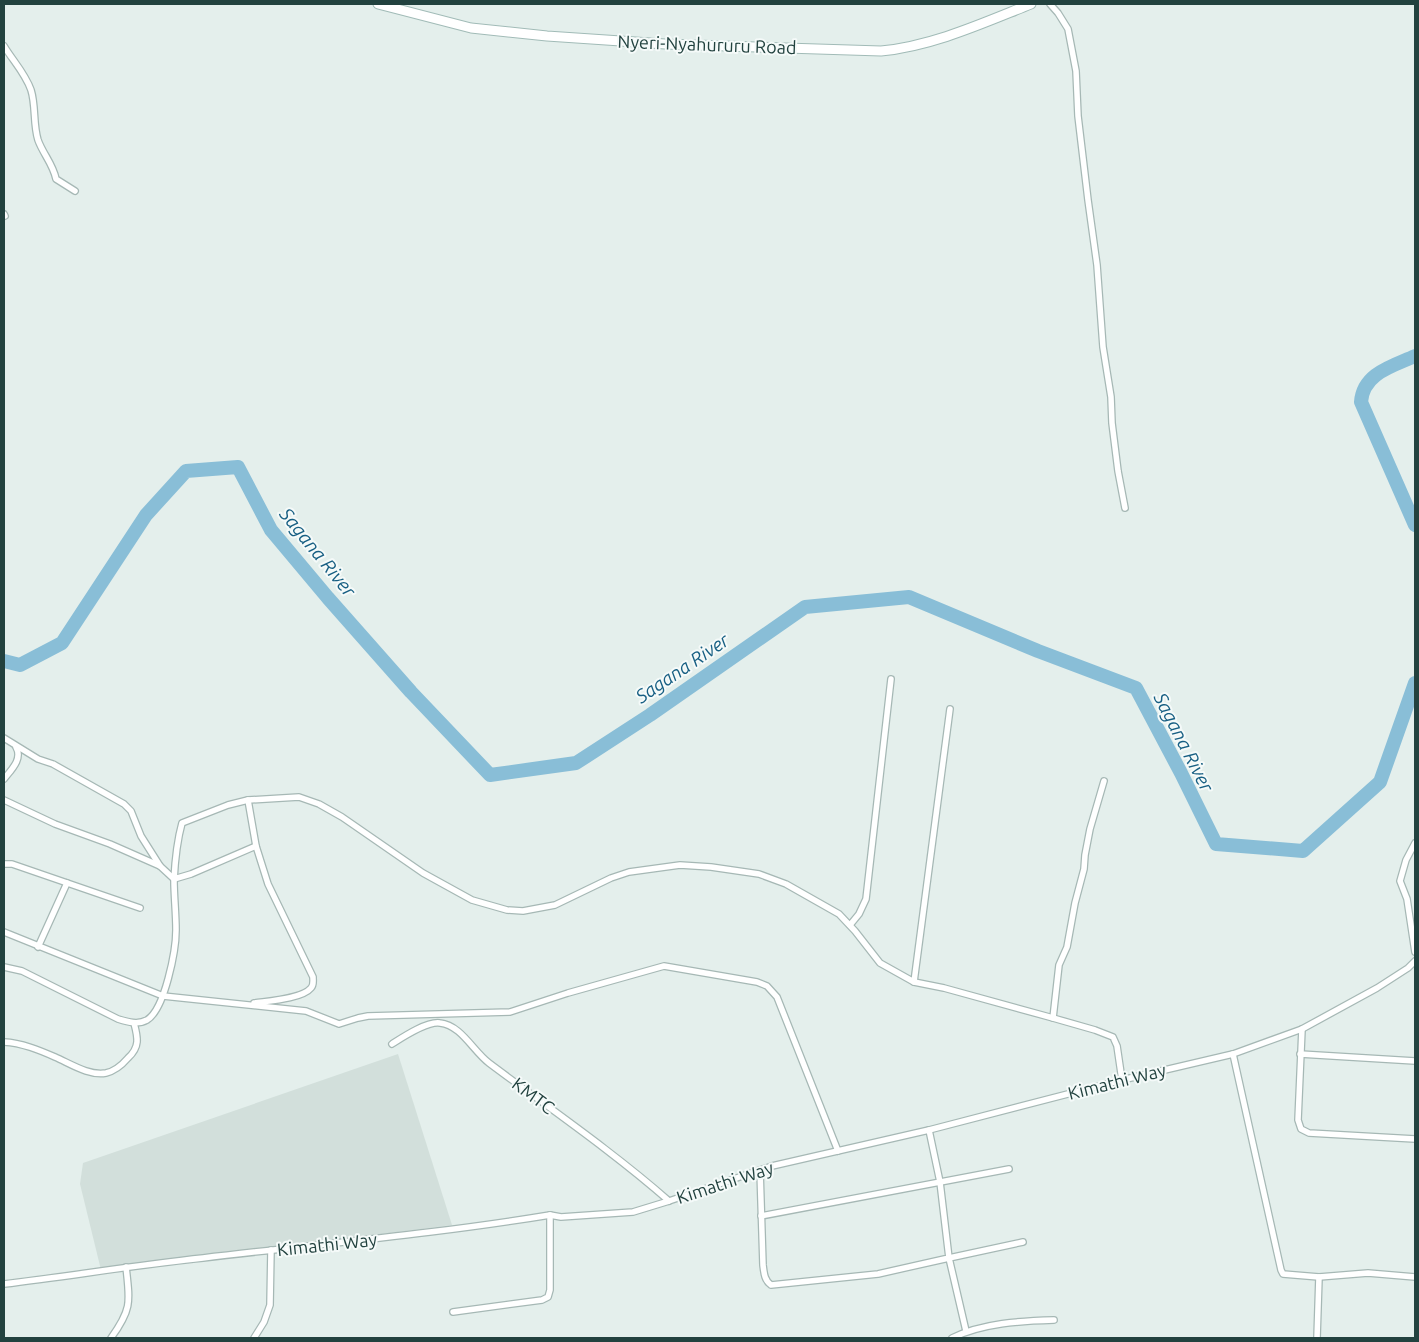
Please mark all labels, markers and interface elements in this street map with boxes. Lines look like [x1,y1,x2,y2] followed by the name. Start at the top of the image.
[617,31,797,57] street label: Nyeri-Nyahururu Road
[275,502,361,601] water label: Sagana River
[630,628,733,708] water label: Sagana River
[1149,688,1219,796] water label: Sagana River
[1066,1059,1168,1103] street label: Kimathi Way
[509,1073,559,1117] street label: KMTC
[674,1157,776,1207] street label: Kimathi Way
[276,1229,378,1259] street label: Kimathi Way

